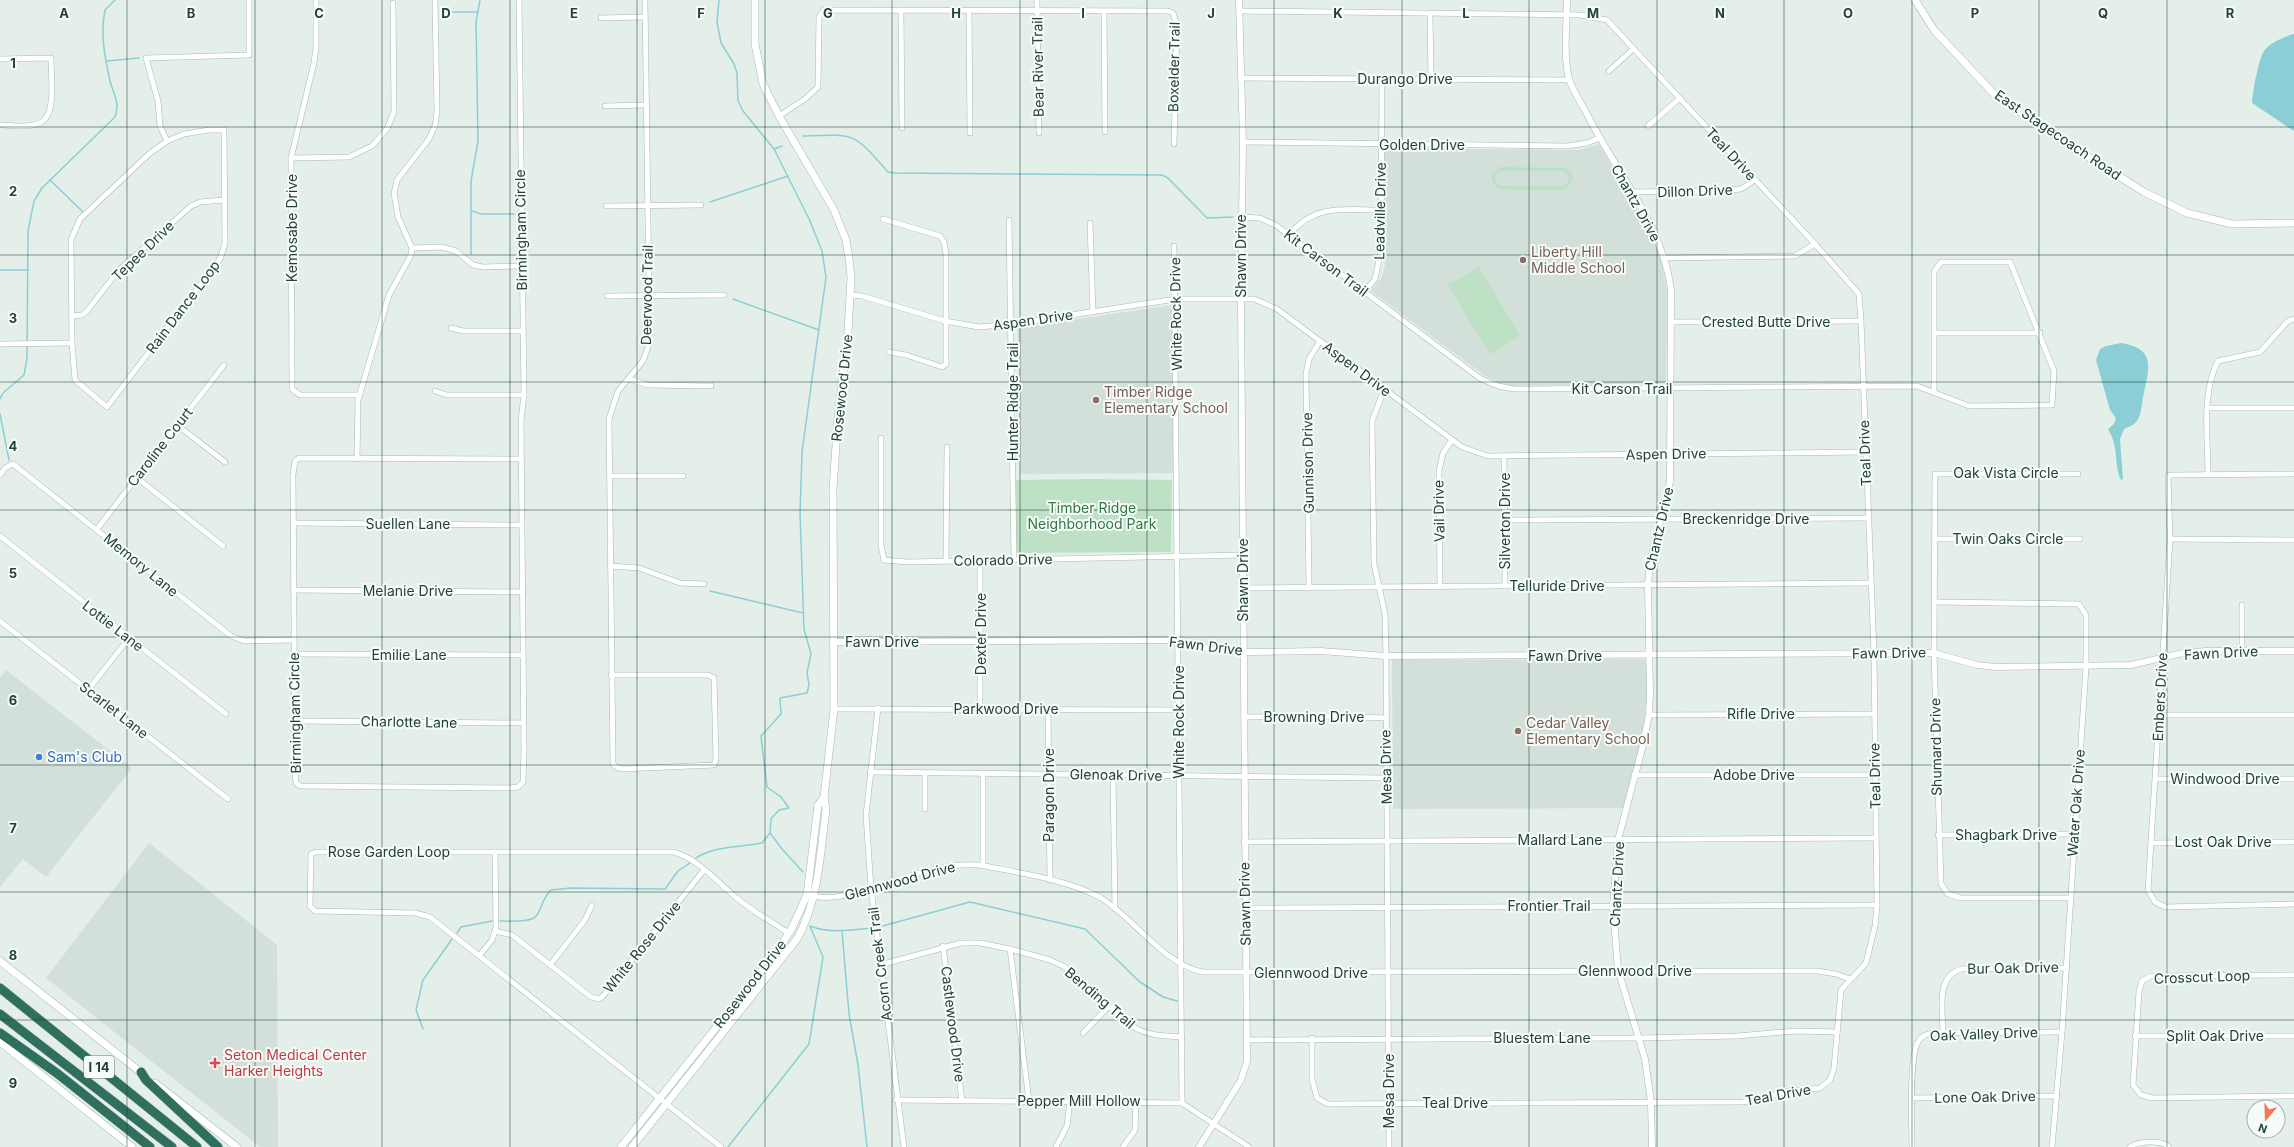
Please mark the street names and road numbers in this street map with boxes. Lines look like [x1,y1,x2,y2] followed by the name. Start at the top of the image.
[1028,17,1047,117] street label: Bear River Trail
[1164,22,1183,112] street label: Boxelder Trail
[1357,70,1453,87] street label: Durango Drive
[1992,86,2125,183] street label: East Stagecoach Road
[1703,124,1760,184] street label: Teal Drive
[1379,136,1465,153] street label: Golden Drive
[1608,161,1665,244] street label: Chantz Drive
[1370,162,1389,260] street label: Leadville Drive
[511,169,530,291] street label: Birmingham Circle
[283,174,300,282] street label: Kemosabe Drive
[1657,181,1733,200] street label: Dillon Drive
[1232,214,1249,298] street label: Shawn Drive
[108,217,177,284] street label: Tepee Drive
[1281,225,1372,300] street label: Kit Carson Trail
[637,245,656,345] street label: Deerwood Trail
[142,257,223,357] street label: Rain Dance Loop
[1166,257,1185,371] street label: White Rock Drive
[992,305,1074,334] street label: Aspen Drive
[1702,313,1830,330] street label: Crested Butte Drive
[827,333,856,442] street label: Rosewood Drive
[1320,338,1395,400] street label: Aspen Drive
[1004,343,1021,461] street label: Hunter Ridge Trail
[1571,380,1673,397] street label: Kit Carson Trail
[123,403,196,490] street label: Caroline Court
[1298,412,1317,514] street label: Gunnison Drive
[1855,420,1874,486] street label: Teal Drive
[1625,444,1707,463] street label: Aspen Drive
[1953,464,2059,481] street label: Oak Vista Circle
[1496,473,1513,569] street label: Silverton Drive
[1429,480,1448,542] street label: Vail Drive
[1641,485,1676,573] street label: Chantz Drive
[1682,510,1810,527] street label: Breckenridge Drive
[366,515,450,532] street label: Suellen Lane
[101,529,182,600] street label: Memory Lane
[1952,530,2064,547] street label: Twin Oaks Circle
[1234,538,1251,622] street label: Shawn Drive
[953,550,1053,569] street label: Colorado Drive
[1509,577,1605,594] street label: Telluride Drive
[363,582,453,599] street label: Melanie Drive
[972,593,989,675] street label: Dexter Drive
[79,596,147,655] street label: Lottie Lane
[845,633,919,650] street label: Fawn Drive
[1168,633,1244,658] street label: Fawn Drive
[2183,642,2258,663] street label: Fawn Drive
[1852,643,1926,662] street label: Fawn Drive
[371,646,447,663] street label: Emilie Lane
[1528,647,1602,664] street label: Fawn Drive
[285,652,304,774] street label: Birmingham Circle
[2149,652,2170,742] street label: Embers Drive
[1170,665,1187,779] street label: White Rock Drive
[76,677,152,742] street label: Scarlet Lane
[1926,698,1945,796] street label: Shumard Drive
[953,700,1059,717] street label: Parkwood Drive
[1727,705,1795,722] street label: Rifle Drive
[1264,708,1365,725] street label: Browning Drive
[361,712,457,731] street label: Charlotte Lane
[1376,729,1395,805] street label: Mesa Drive
[1865,743,1884,809] street label: Teal Drive
[1040,748,1057,842] street label: Paragon Drive
[2063,749,2088,857] street label: Water Oak Drive
[1069,765,1163,784] street label: Glenoak Drive
[1713,766,1795,783] street label: Adobe Drive
[2170,770,2280,787] street label: Windwood Drive
[1955,826,2057,843] street label: Shagbark Drive
[1518,831,1602,848] street label: Mallard Lane
[2174,833,2272,850] street label: Lost Oak Drive
[1606,841,1627,927] street label: Chantz Drive
[328,843,450,860] street label: Rose Garden Loop
[843,858,957,903] street label: Glennwood Drive
[1235,862,1254,946] street label: Shawn Drive
[599,897,684,996] street label: White Rose Drive
[1507,897,1591,914] street label: Frontier Trail
[864,906,895,1022] street label: Acorn Creek Trail
[710,936,789,1031] street label: Rosewood Drive
[1967,958,2059,977] street label: Bur Oak Drive
[1578,962,1692,979] street label: Glennwood Drive
[1062,963,1139,1032] street label: Bending Trail
[1254,964,1368,981] street label: Glennwood Drive
[938,965,969,1083] street label: Castlewood Drive
[2153,966,2251,987] street label: Crosscut Loop
[1930,1023,2038,1044] street label: Oak Valley Drive
[2166,1027,2264,1044] street label: Split Oak Drive
[1493,1029,1591,1046] street label: Bluestem Lane
[1380,1054,1397,1128] street label: Mesa Drive
[84,1056,114,1078] road number: I 14
[1744,1080,1812,1109] street label: Teal Drive
[1934,1087,2036,1106] street label: Lone Oak Drive
[1017,1092,1141,1109] street label: Pepper Mill Hollow
[1422,1094,1488,1111] street label: Teal Drive

